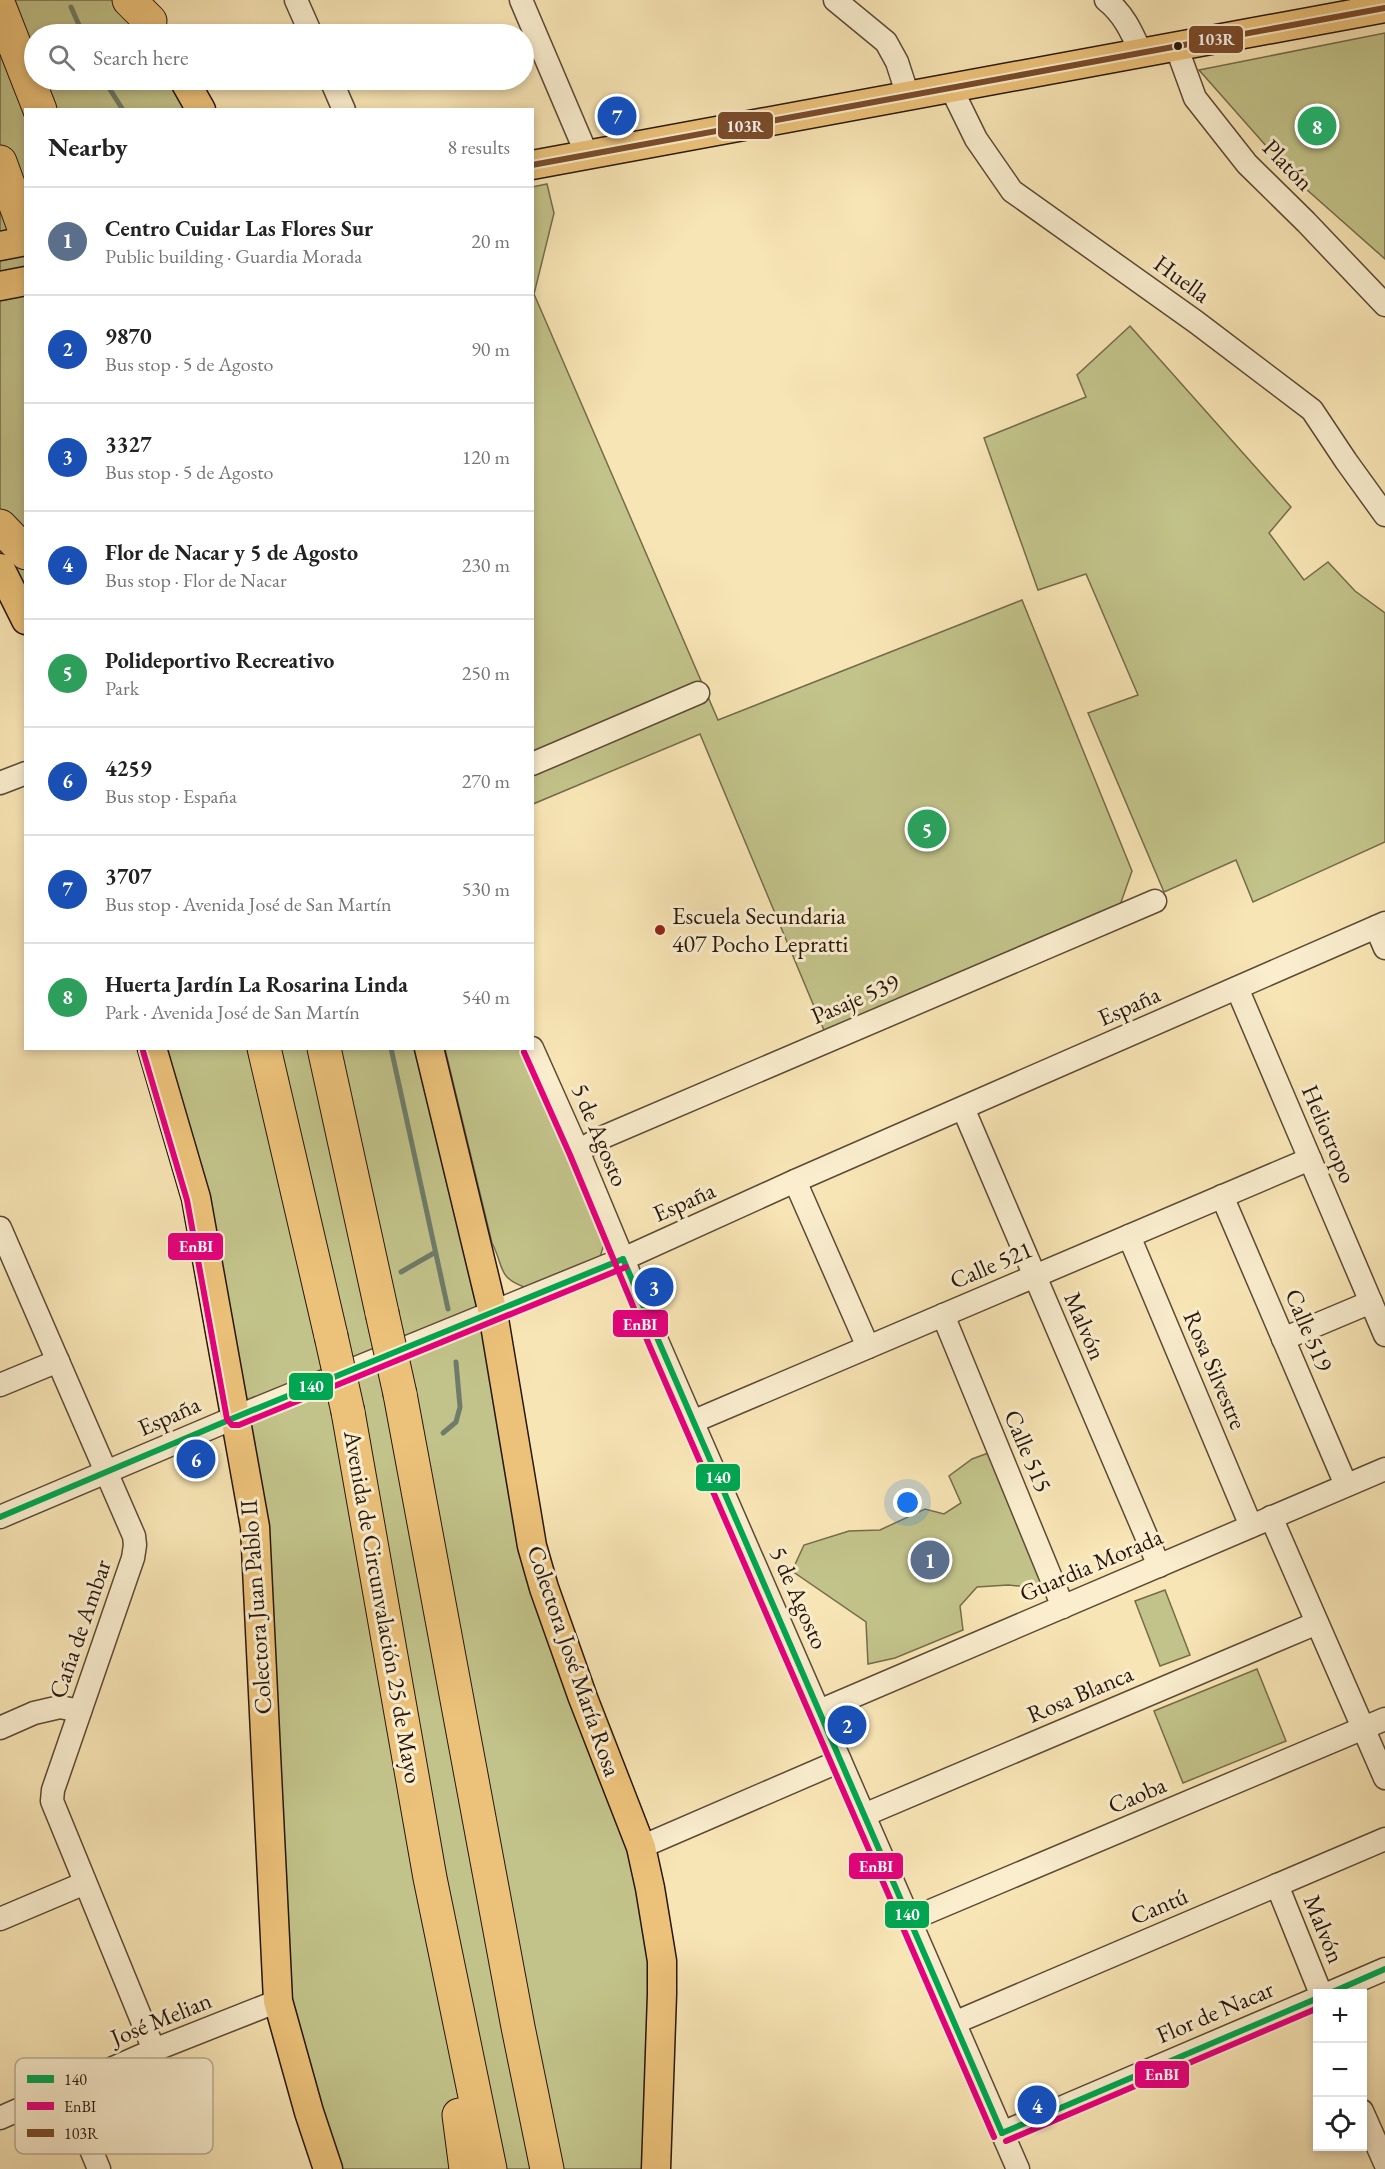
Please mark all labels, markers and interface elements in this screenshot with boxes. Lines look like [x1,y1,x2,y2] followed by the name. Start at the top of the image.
[24,24,534,90] search box
[1188,25,1244,54] line badge: 103R
[1197,29,1236,50] text: 103R
[1172,40,1184,52] unlabelled marker
[45,41,78,74] icon: search
[93,43,188,72] text: Search here
[598,94,636,138] pin: 7
[1298,104,1336,148] pin: 8
[717,111,774,140] line badge: 103R
[726,116,765,137] text: 103R
[48,130,128,164] text: Nearby
[1256,132,1321,197] street label: Platón
[447,134,510,160] text: 8 results
[105,214,373,243] text: Centro Cuidar Las Flores Sur
[62,228,73,254] text: 1
[471,228,510,254] text: 20 m
[105,243,362,269] text: Public building · Guardia Morada
[1148,248,1217,310] street label: Huella
[105,322,152,351] text: 9870
[62,336,73,362] text: 2
[471,336,510,362] text: 90 m
[105,351,273,377] text: Bus stop · 5 de Agosto
[105,430,152,459] text: 3327
[62,444,73,470] text: 3
[462,444,510,470] text: 120 m
[105,459,273,485] text: Bus stop · 5 de Agosto
[105,538,358,567] text: Flor de Nacar y 5 de Agosto
[62,552,73,578] text: 4
[462,552,510,578] text: 230 m
[105,567,287,593] text: Bus stop · Flor de Nacar
[105,646,334,675] text: Polideportivo Recreativo
[62,660,73,686] text: 5
[462,660,510,686] text: 250 m
[105,675,139,701] text: Park
[105,754,152,783] text: 4259
[62,768,73,794] text: 6
[462,768,510,794] text: 270 m
[105,783,237,809] text: Bus stop · España
[908,806,946,852] pin: 5
[105,862,152,891] text: 3707
[62,876,73,902] text: 7
[462,876,510,902] text: 530 m
[105,891,392,917] text: Bus stop · Avenida José de San Martín
[672,900,849,959] place label: Escuela Secundaria 407 Pocho Lepratti
[653,923,667,937] marker: Escuela Secundaria 407 Pocho Lepratti
[806,966,904,1031] street label: Pasaje 539
[105,970,408,999] text: Huerta Jardín La Rosarina Linda
[1093,978,1165,1033] street label: España
[62,984,73,1010] text: 8
[462,984,510,1010] text: 540 m
[105,999,360,1025] text: Park · Avenida José de San Martín
[565,1079,636,1191] street label: 5 de Agosto
[1295,1080,1364,1188] street label: Heliotropo
[648,1174,720,1229] street label: España
[167,1232,224,1261] line badge: EnBI
[945,1233,1037,1296] street label: Calle 521
[179,1236,213,1257] text: EnBI
[634,1264,674,1310] pin: 3
[1278,1284,1341,1376] street label: Calle 519
[1057,1287,1114,1365] street label: Malvón
[1177,1306,1254,1434] street label: Rosa Silvestre
[612,1309,669,1338] line badge: EnBI
[623,1314,657,1335] text: EnBI
[288,1372,334,1401] line badge: 140
[298,1376,324,1397] text: 140
[133,1388,205,1443] street label: España
[997,1405,1060,1497] street label: Calle 515
[337,1427,430,1786] street label: Avenida de Circunvalación 25 de Mayo
[176,1436,216,1482] pin: 6
[695,1463,741,1492] line badge: 140
[705,1467,731,1488] text: 140
[893,1488,922,1517] your location
[233,1499,278,1715] street label: Colectora Juan Pablo II
[1015,1520,1167,1609] street label: Guardia Morada
[910,1538,950,1582] pin: 1
[520,1541,629,1781] street label: Colectora José María Rosa
[763,1542,836,1654] street label: 5 de Agosto
[41,1555,118,1702] street label: Caña de Ambar
[1022,1657,1138,1730] street label: Rosa Blanca
[828,1702,866,1748] pin: 2
[1103,1768,1171,1821] street label: Caoba
[848,1852,904,1880] line badge: EnBI
[859,1856,893,1877] text: EnBI
[1125,1880,1193,1931] street label: Cantú
[1297,1890,1352,1968] street label: Malvón
[884,1900,930,1929] line badge: 140
[894,1904,920,1925] text: 140
[1151,1973,1278,2050] street label: Flor de Nacar
[104,1984,216,2054] street label: José Melian
[1313,1989,1367,2151] map controls
[1313,1989,1367,2043] button: +
[1313,2043,1367,2097] button: −
[15,2058,213,2154] legend
[1134,2060,1190,2089] line badge: EnBI
[1145,2064,1179,2085] text: EnBI
[64,2069,87,2090] text: 140
[1018,2082,1056,2128] pin: 4
[64,2096,97,2117] text: EnBI
[1313,2097,1367,2151] button: locate
[64,2123,99,2144] text: 103R

